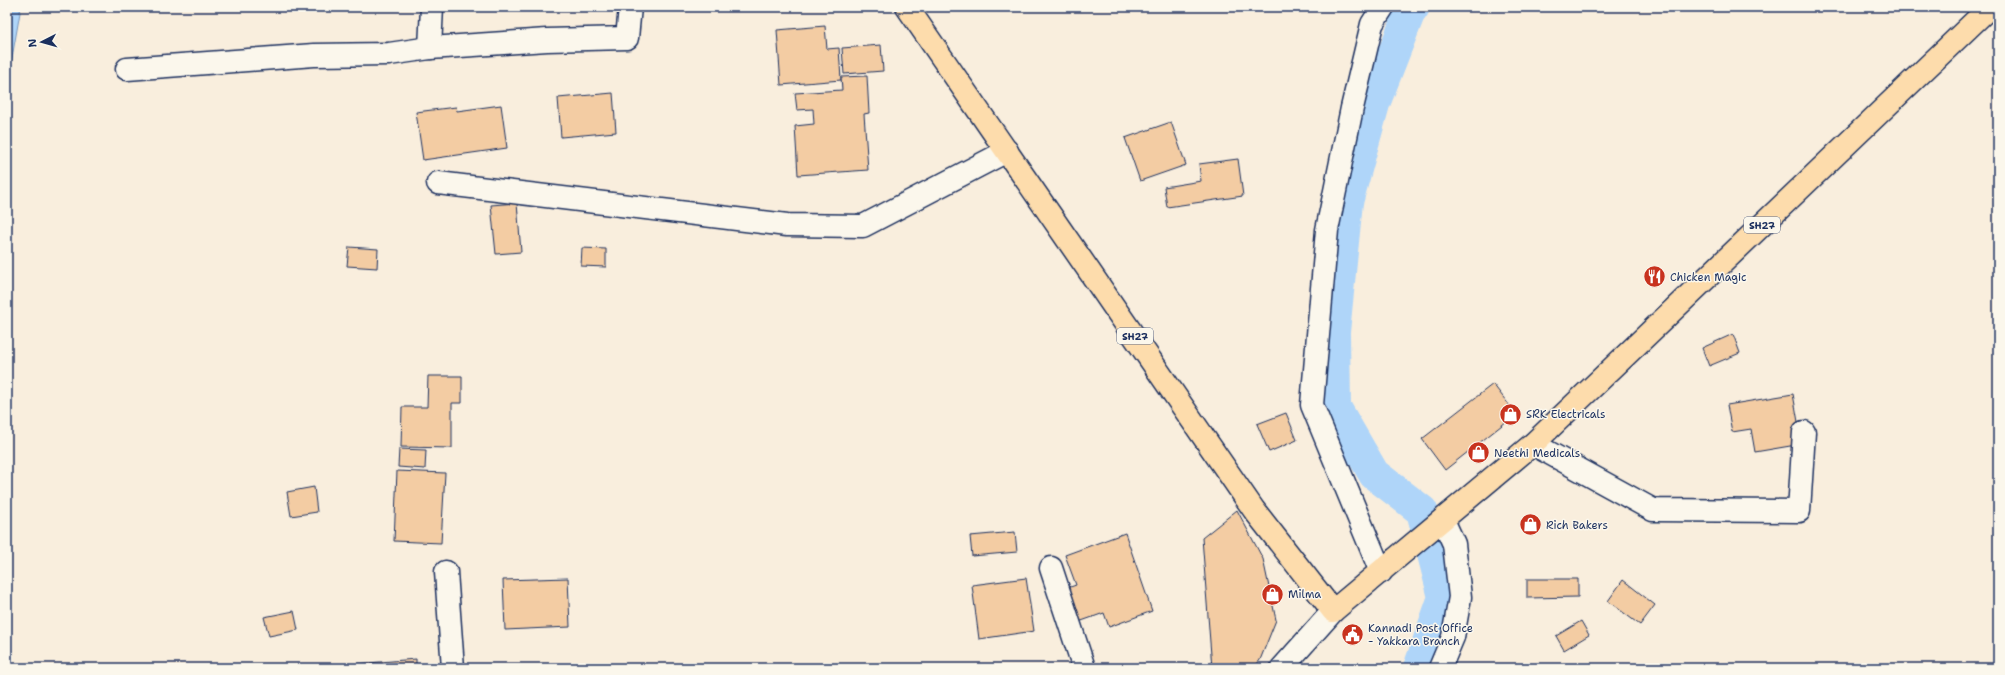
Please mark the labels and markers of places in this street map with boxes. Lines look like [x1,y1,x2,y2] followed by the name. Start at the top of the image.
[1642,264,1668,290] restaurant icon: Chicken Magic
[1670,270,1747,285] place label: Chicken Magic
[1497,401,1523,427] shop icon: SRK Electricals
[1526,407,1605,422] place label: SRK Electricals
[1466,440,1492,466] shop icon: Neethi Medicals
[1494,446,1580,461] place label: Neethi Medicals
[1518,512,1544,538] shop icon: Rich Bakers
[1546,518,1608,533] place label: Rich Bakers
[1260,581,1286,607] shop icon: Milma
[1288,587,1321,602] place label: Milma
[1340,621,1366,647] public building icon: Kannadi Post Office - Yakkara Branch
[1368,621,1473,649] place label: Kannadi Post Office - Yakkara Branch

